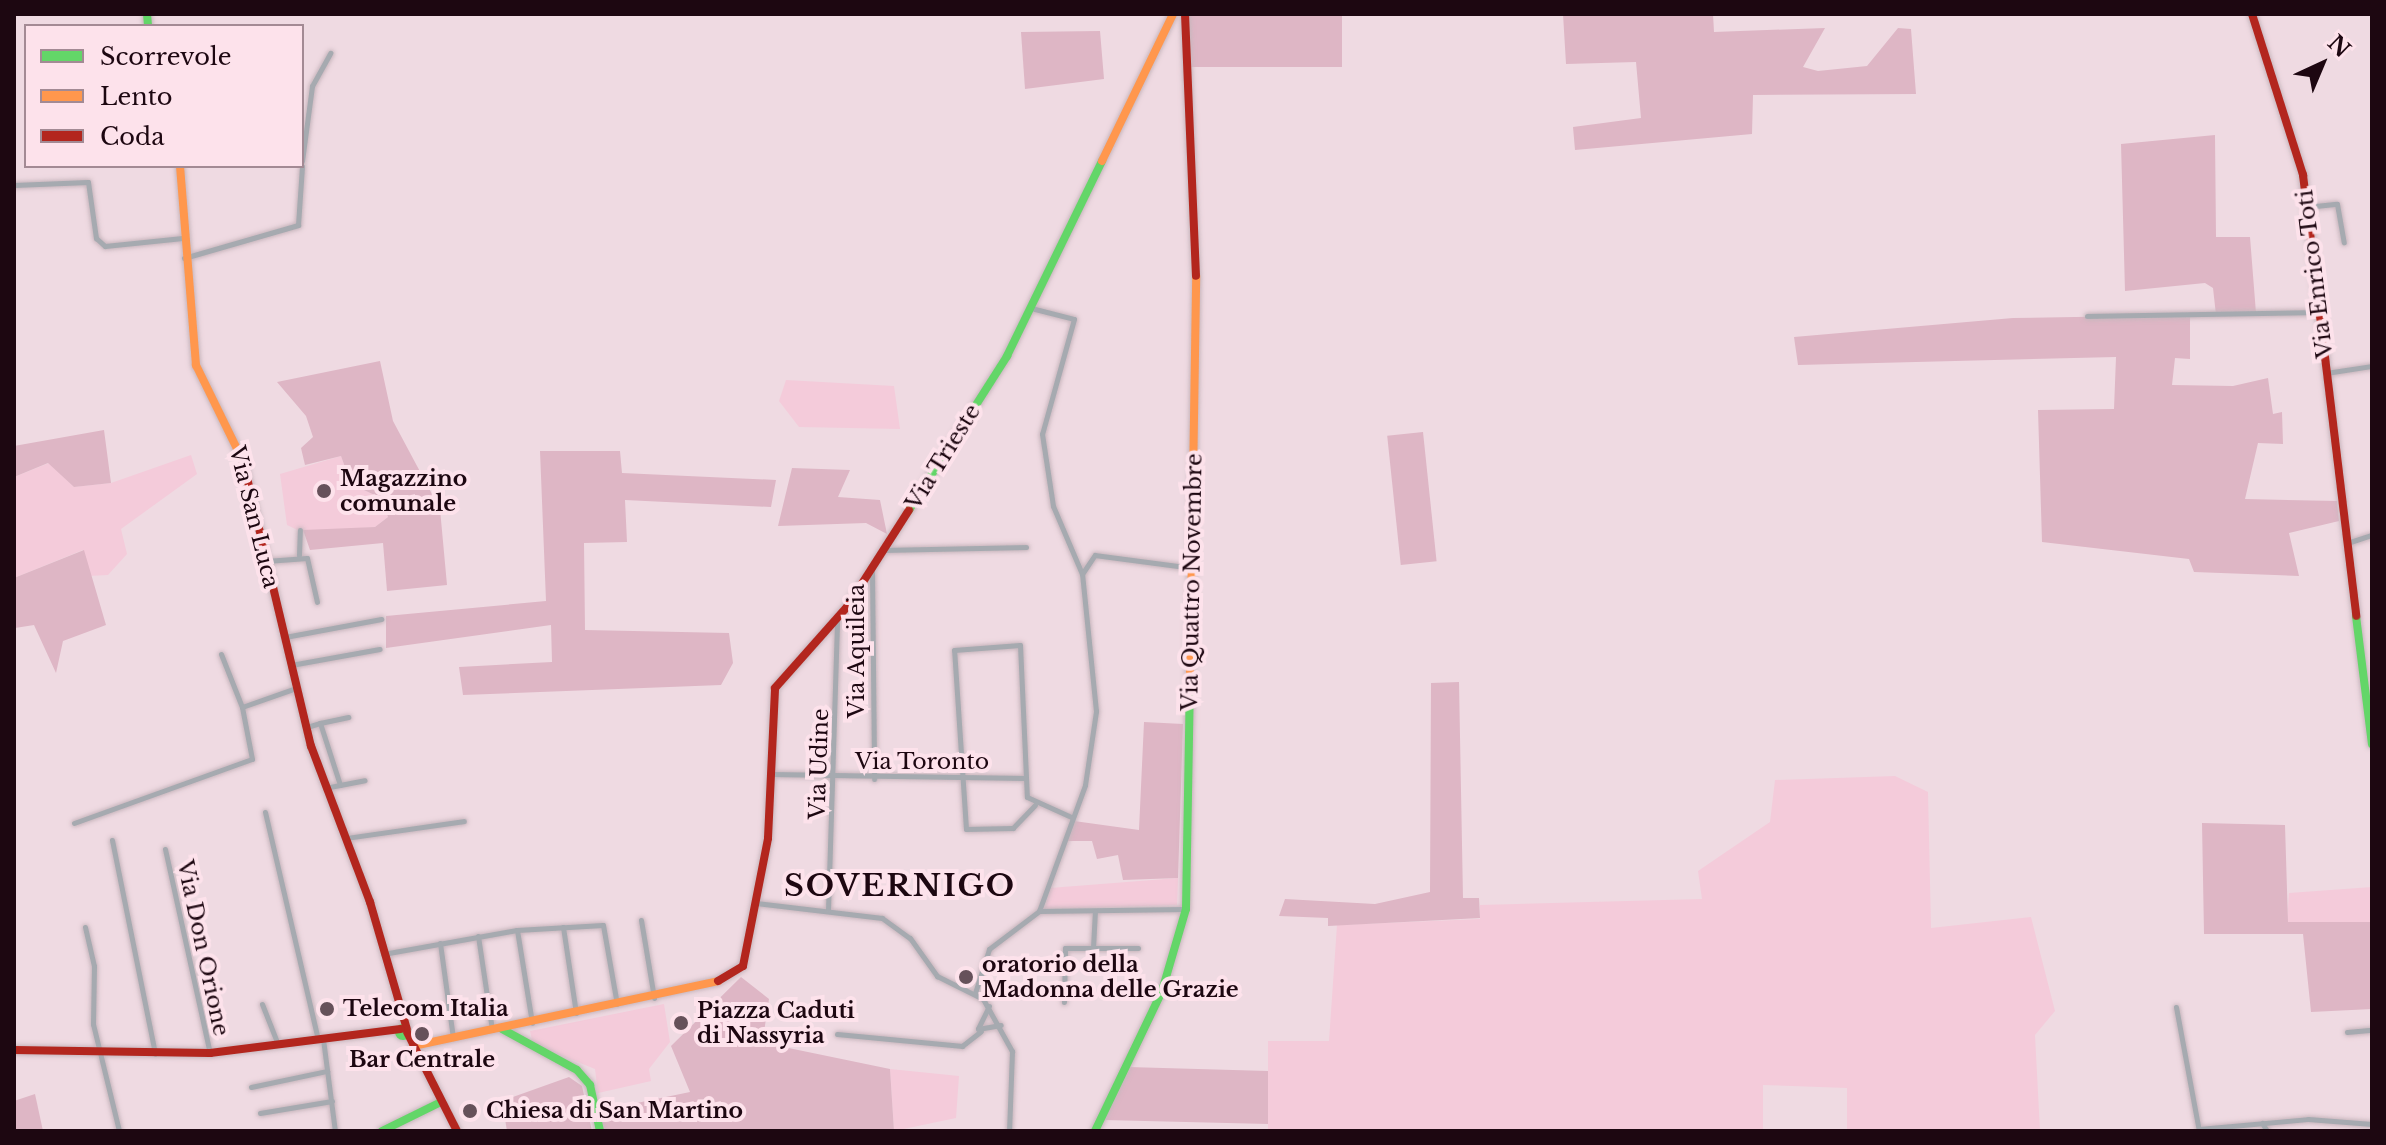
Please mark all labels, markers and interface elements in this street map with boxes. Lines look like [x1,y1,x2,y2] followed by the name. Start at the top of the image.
[24,24,304,168] legend
[2282,24,2362,104] north arrow
[2322,29,2356,63] text: N
[100,42,231,71] text: Scorrevole
[100,82,173,111] text: Lento
[100,122,164,151] text: Coda
[2292,188,2338,360] street label: Via Enrico Toti
[900,399,986,515] street label: Via Trieste
[224,443,284,591] street label: Via San Luca
[1177,453,1207,711] street label: Via Quattro Novembre
[340,465,467,516] place label: Magazzino comunale
[315,482,333,500] marker: Magazzino comunale
[844,583,870,719] street label: Via Aquileia
[804,708,834,820] street label: Via Udine
[854,749,990,775] street label: Via Toronto
[171,858,235,1038] street label: Via Don Orione
[784,868,1016,904] district label: SOVERNIGO
[982,951,1239,1002] place label: oratorio della Madonna delle Grazie
[957,968,975,986] marker: oratorio della Madonna delle Grazie
[343,996,509,1022] place label: Telecom Italia
[697,997,855,1048] place label: Piazza Caduti di Nassyria
[318,1000,336,1018] marker: Telecom Italia
[672,1014,690,1032] marker: Piazza Caduti di Nassyria
[413,1025,431,1043] marker: Bar Centrale
[349,1047,495,1073] place label: Bar Centrale
[486,1098,743,1124] place label: Chiesa di San Martino
[461,1102,479,1120] marker: Chiesa di San Martino

